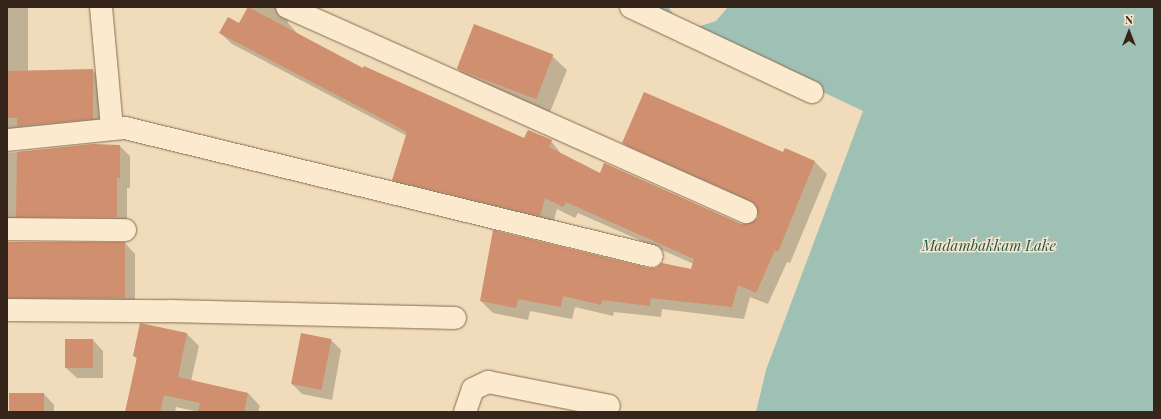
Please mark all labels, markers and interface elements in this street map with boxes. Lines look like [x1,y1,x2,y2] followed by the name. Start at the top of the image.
[1109,12,1149,52] north arrow
[1125,12,1133,27] text: N
[922,237,1056,255] water label: Madambakkam Lake

